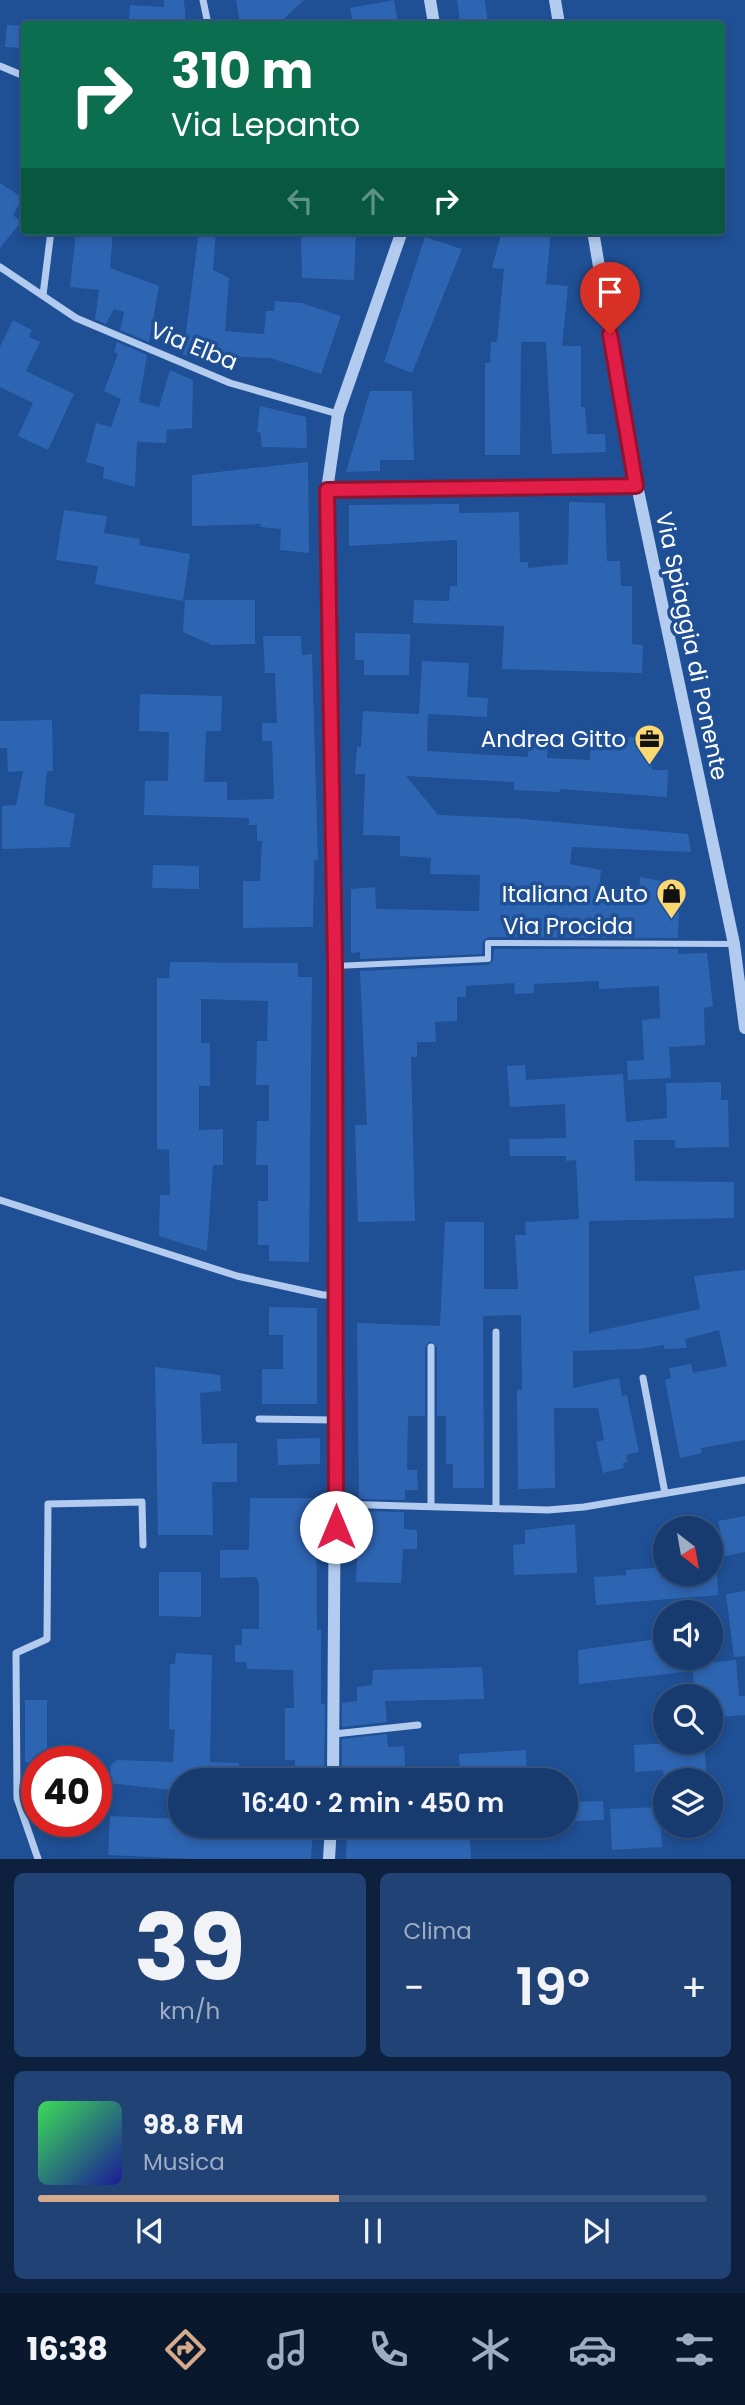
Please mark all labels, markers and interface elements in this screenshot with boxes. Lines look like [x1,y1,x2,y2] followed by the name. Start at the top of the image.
[171,37,313,105] text: 310 m
[56,49,147,140] icon: right
[171,102,360,147] text: Via Lepanto
[281,182,319,220] icon: left
[354,182,392,220] icon: ahead
[427,182,465,220] icon: right
[580,262,640,334] pin
[591,273,629,311] icon: arrive
[146,314,242,378] street label: Via Elba
[648,509,736,783] street label: Via Spiaggia di Ponente
[632,722,666,766] office icon: Andrea Gitto
[481,723,626,755] place label: Andrea Gitto
[654,877,688,921] shop icon: Italiana Auto
[502,878,648,910] place label: Italiana Auto
[503,910,633,942] street label: Via Procida
[299,1490,373,1564] position arrow
[653,1516,723,1586] north arrow
[653,1516,723,1838] map controls
[653,1600,723,1670] button: sound
[653,1684,723,1754] button: search
[21,1746,112,1837] speed limit sign: 40
[653,1768,723,1838] button: layers
[242,1785,504,1821] text: 16:40 · 2 min · 450 m
[134,1884,245,2012] text: 39
[404,1915,472,1947] text: Clima
[516,1950,590,2023] text: 19°
[404,1961,424,2014] text: −
[681,1961,707,2014] text: +
[159,1995,220,2027] text: km/h
[143,2107,244,2143] text: 98.8 FM
[143,2146,225,2178] text: Musica
[131,2212,169,2250] icon: previous
[354,2212,392,2250] icon: pause
[577,2212,615,2250] icon: next
[161,2325,210,2374] icon: directions
[263,2325,312,2374] icon: music
[364,2325,413,2374] icon: phone
[466,2325,515,2374] icon: climate
[568,2325,617,2374] icon: car
[670,2325,719,2374] icon: filters
[26,2326,108,2371] text: 16:38

